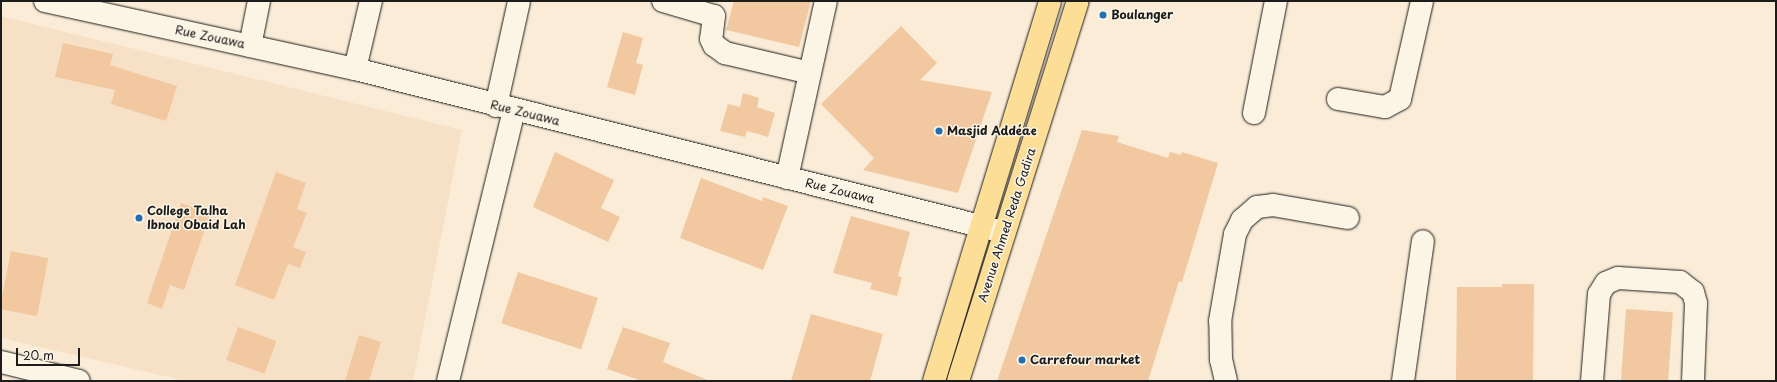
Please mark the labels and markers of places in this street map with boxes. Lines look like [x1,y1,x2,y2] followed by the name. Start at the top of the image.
[1111,8,1173,22] place label: Boulanger
[1098,10,1108,20] marker: Boulanger
[947,124,1038,138] place label: Masjid Addéae
[934,126,944,136] marker: Masjid Addéae
[147,204,246,232] place label: College Talha Ibnou Obaid Lah
[134,213,144,223] marker: College Talha Ibnou Obaid Lah
[1030,353,1141,367] place label: Carrefour market
[1017,355,1027,365] marker: Carrefour market

